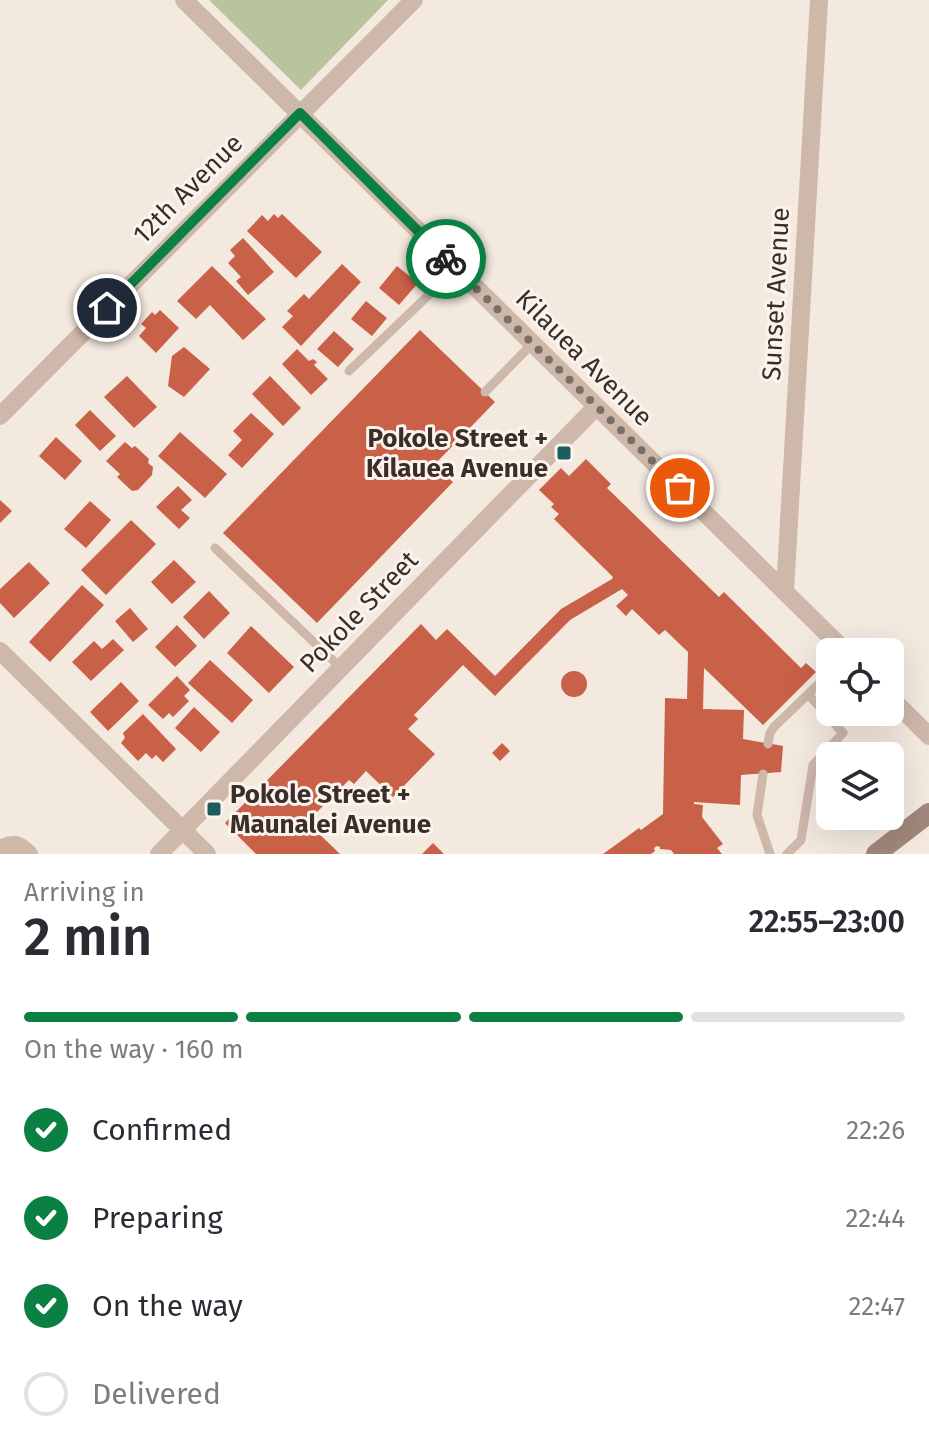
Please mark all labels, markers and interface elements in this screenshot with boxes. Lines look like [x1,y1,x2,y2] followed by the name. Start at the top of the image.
[127,128,249,250] street label: 12th Avenue
[756,207,796,381] street label: Sunset Avenue
[406,219,486,299] courier
[424,237,468,281] icon: bike
[73,274,141,342] pin
[509,283,659,433] street label: Kilauea Avenue
[85,286,129,330] icon: home
[366,423,548,484] place label: Pokole Street + Kilauea Avenue
[555,444,573,462] marker: Pokole Street + Kilauea Avenue
[646,454,714,522] pin
[658,466,702,510] icon: bag
[293,544,425,679] street label: Pokole Street
[816,638,904,830] map controls
[816,638,904,726] button: locate
[816,742,904,830] button: layers
[230,779,431,840] place label: Pokole Street + Maunalei Avenue
[205,800,223,818] marker: Pokole Street + Maunalei Avenue
[24,877,145,908] text: Arriving in
[749,904,905,940] text: 22:55–23:00
[24,906,152,969] text: 2 min
[24,1034,244,1065] text: On the way · 160 m
[24,1108,68,1152] icon: check
[92,1112,232,1148] text: Confirmed
[846,1115,905,1146] text: 22:26
[24,1196,68,1240] icon: check
[92,1200,223,1236] text: Preparing
[845,1203,905,1234] text: 22:44
[24,1284,68,1328] icon: check
[92,1288,243,1324] text: On the way
[848,1291,905,1322] text: 22:47
[92,1376,221,1412] text: Delivered

